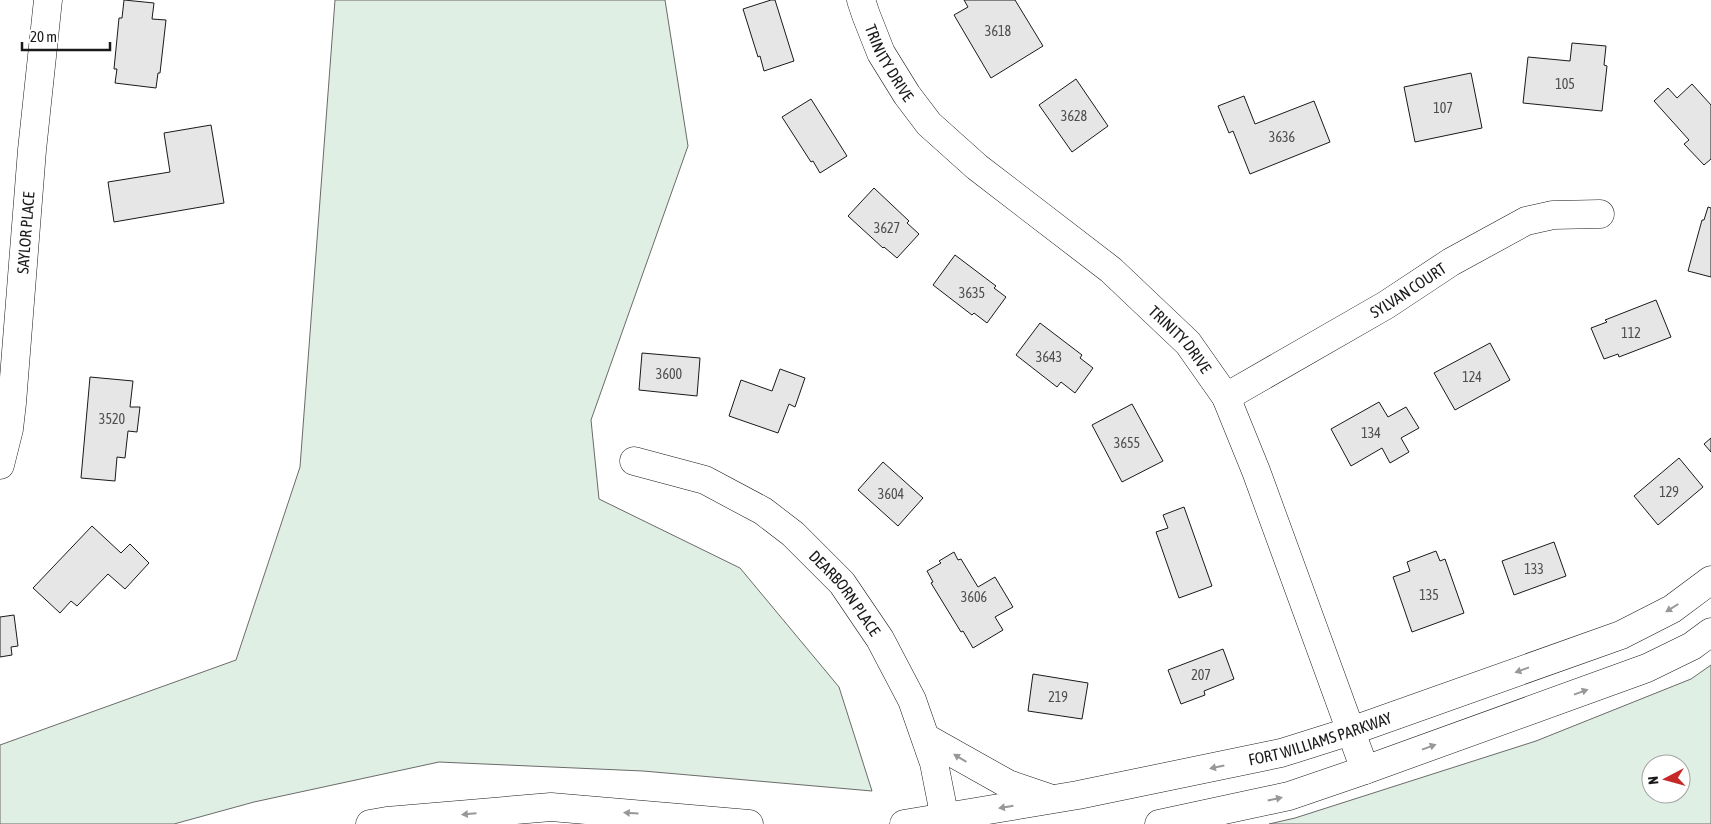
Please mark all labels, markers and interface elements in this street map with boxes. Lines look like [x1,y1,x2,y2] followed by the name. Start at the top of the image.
[22,20,110,52] scale bar
[862,22,917,105] street label: TRINITY DRIVE
[985,23,1012,39] house number: 3618
[30,28,57,45] text: 20 m
[1555,76,1575,92] house number: 105
[1433,100,1453,116] house number: 107
[1061,108,1088,124] house number: 3628
[1269,129,1296,145] house number: 3636
[13,191,38,275] street label: SAYLOR PLACE
[874,220,900,236] house number: 3627
[1367,259,1449,321] street label: SYLVAN COURT
[959,285,985,301] house number: 3635
[1145,302,1215,376] street label: TRINITY DRIVE
[1621,325,1641,341] house number: 112
[1036,349,1062,365] house number: 3643
[656,366,683,382] house number: 3600
[1462,369,1482,385] house number: 124
[99,411,126,427] house number: 3520
[1361,425,1381,441] house number: 134
[1114,435,1140,451] house number: 3655
[1659,484,1679,500] house number: 129
[878,486,905,502] house number: 3604
[806,547,884,639] street label: DEARBORN PLACE
[1524,561,1544,577] house number: 133
[1419,587,1439,603] house number: 135
[961,589,988,605] house number: 3606
[1665,604,1678,613] one-way arrow
[1514,666,1529,674] one-way arrow
[1191,667,1211,683] house number: 207
[1574,688,1589,695] one-way arrow
[1048,689,1068,705] house number: 219
[1247,708,1395,769] street label: FORT WILLIAMS PARKWAY
[1421,743,1436,750] one-way arrow
[954,753,967,762] one-way arrow
[1641,754,1691,804] north arrow
[1210,763,1225,771] one-way arrow
[1645,775,1661,785] text: N
[1267,795,1282,803] one-way arrow
[998,803,1014,811] one-way arrow
[623,809,639,817] one-way arrow
[461,810,477,818] one-way arrow

